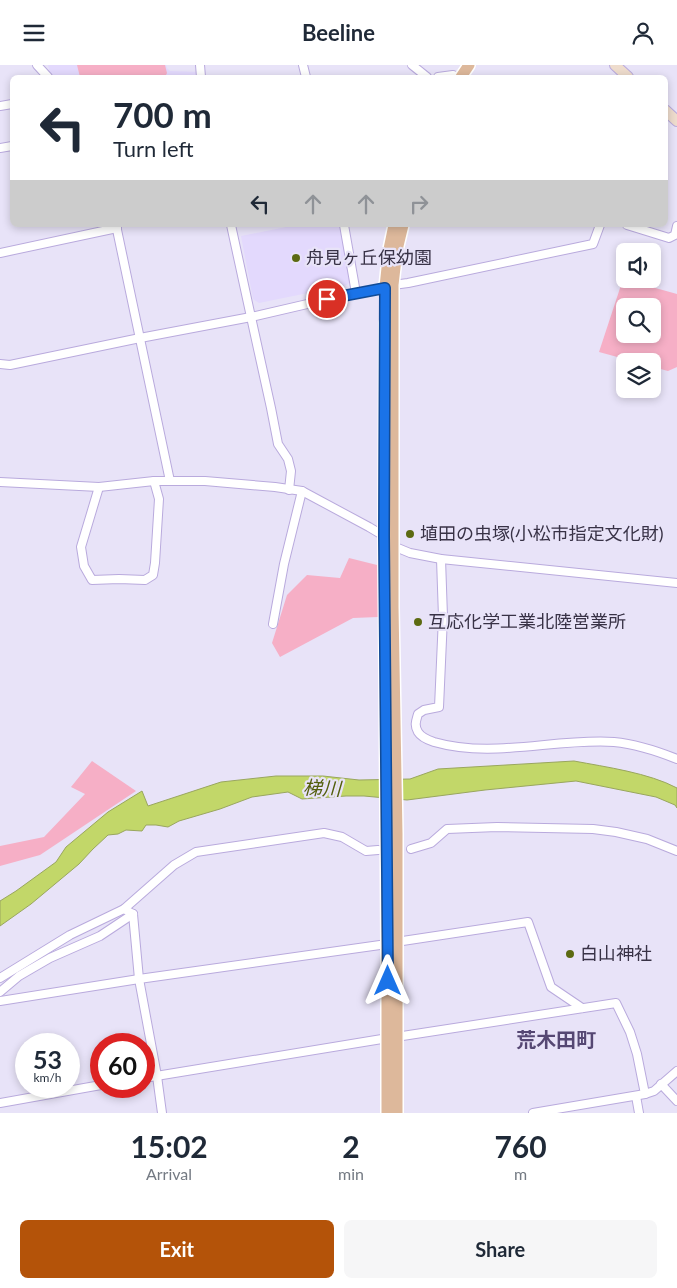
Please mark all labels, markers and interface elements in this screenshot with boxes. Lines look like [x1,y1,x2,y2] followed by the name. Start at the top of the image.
[20,19,48,47] icon: menu
[302,19,375,46] text: Beeline
[629,19,657,47] icon: person
[113,93,212,135] text: 700 m
[30,95,95,160] icon: left
[113,135,194,162] text: Turn left
[246,190,274,218] icon: left
[299,190,327,218] icon: ahead
[352,190,380,218] icon: ahead
[405,190,433,218] icon: right
[616,243,661,398] map controls
[616,243,661,288] button: sound
[306,246,432,268] place label: 舟見ヶ丘保幼園
[290,252,302,264] marker: 舟見ヶ丘保幼園
[306,278,348,320] pin
[313,285,341,313] icon: arrive
[616,298,661,343] button: search
[616,353,661,398] button: layers
[420,522,664,544] place label: 埴田の虫塚(小松市指定文化財)
[404,528,416,540] marker: 埴田の虫塚(小松市指定文化財)
[428,610,626,632] place label: 互応化学工業北陸営業所
[412,616,424,628] marker: 互応化学工業北陸営業所
[303,775,343,800] water label: 梯川
[580,942,652,964] place label: 白山神社
[564,948,576,960] marker: 白山神社
[361,954,413,1006] position arrow
[516,1027,596,1051] district label: 荒木田町
[90,1033,155,1098] speed limit sign: 60
[33,1044,62,1074] text: 53
[33,1070,62,1085] text: km/h
[130,1128,208,1164] text: 15:02
[342,1128,360,1164] text: 2
[494,1128,547,1164] text: 760
[146,1164,192,1183] text: Arrival
[338,1164,364,1183] text: min
[514,1164,527,1183] text: m
[20,1220,334,1278] button: Exit
[344,1220,657,1278] button: Share

